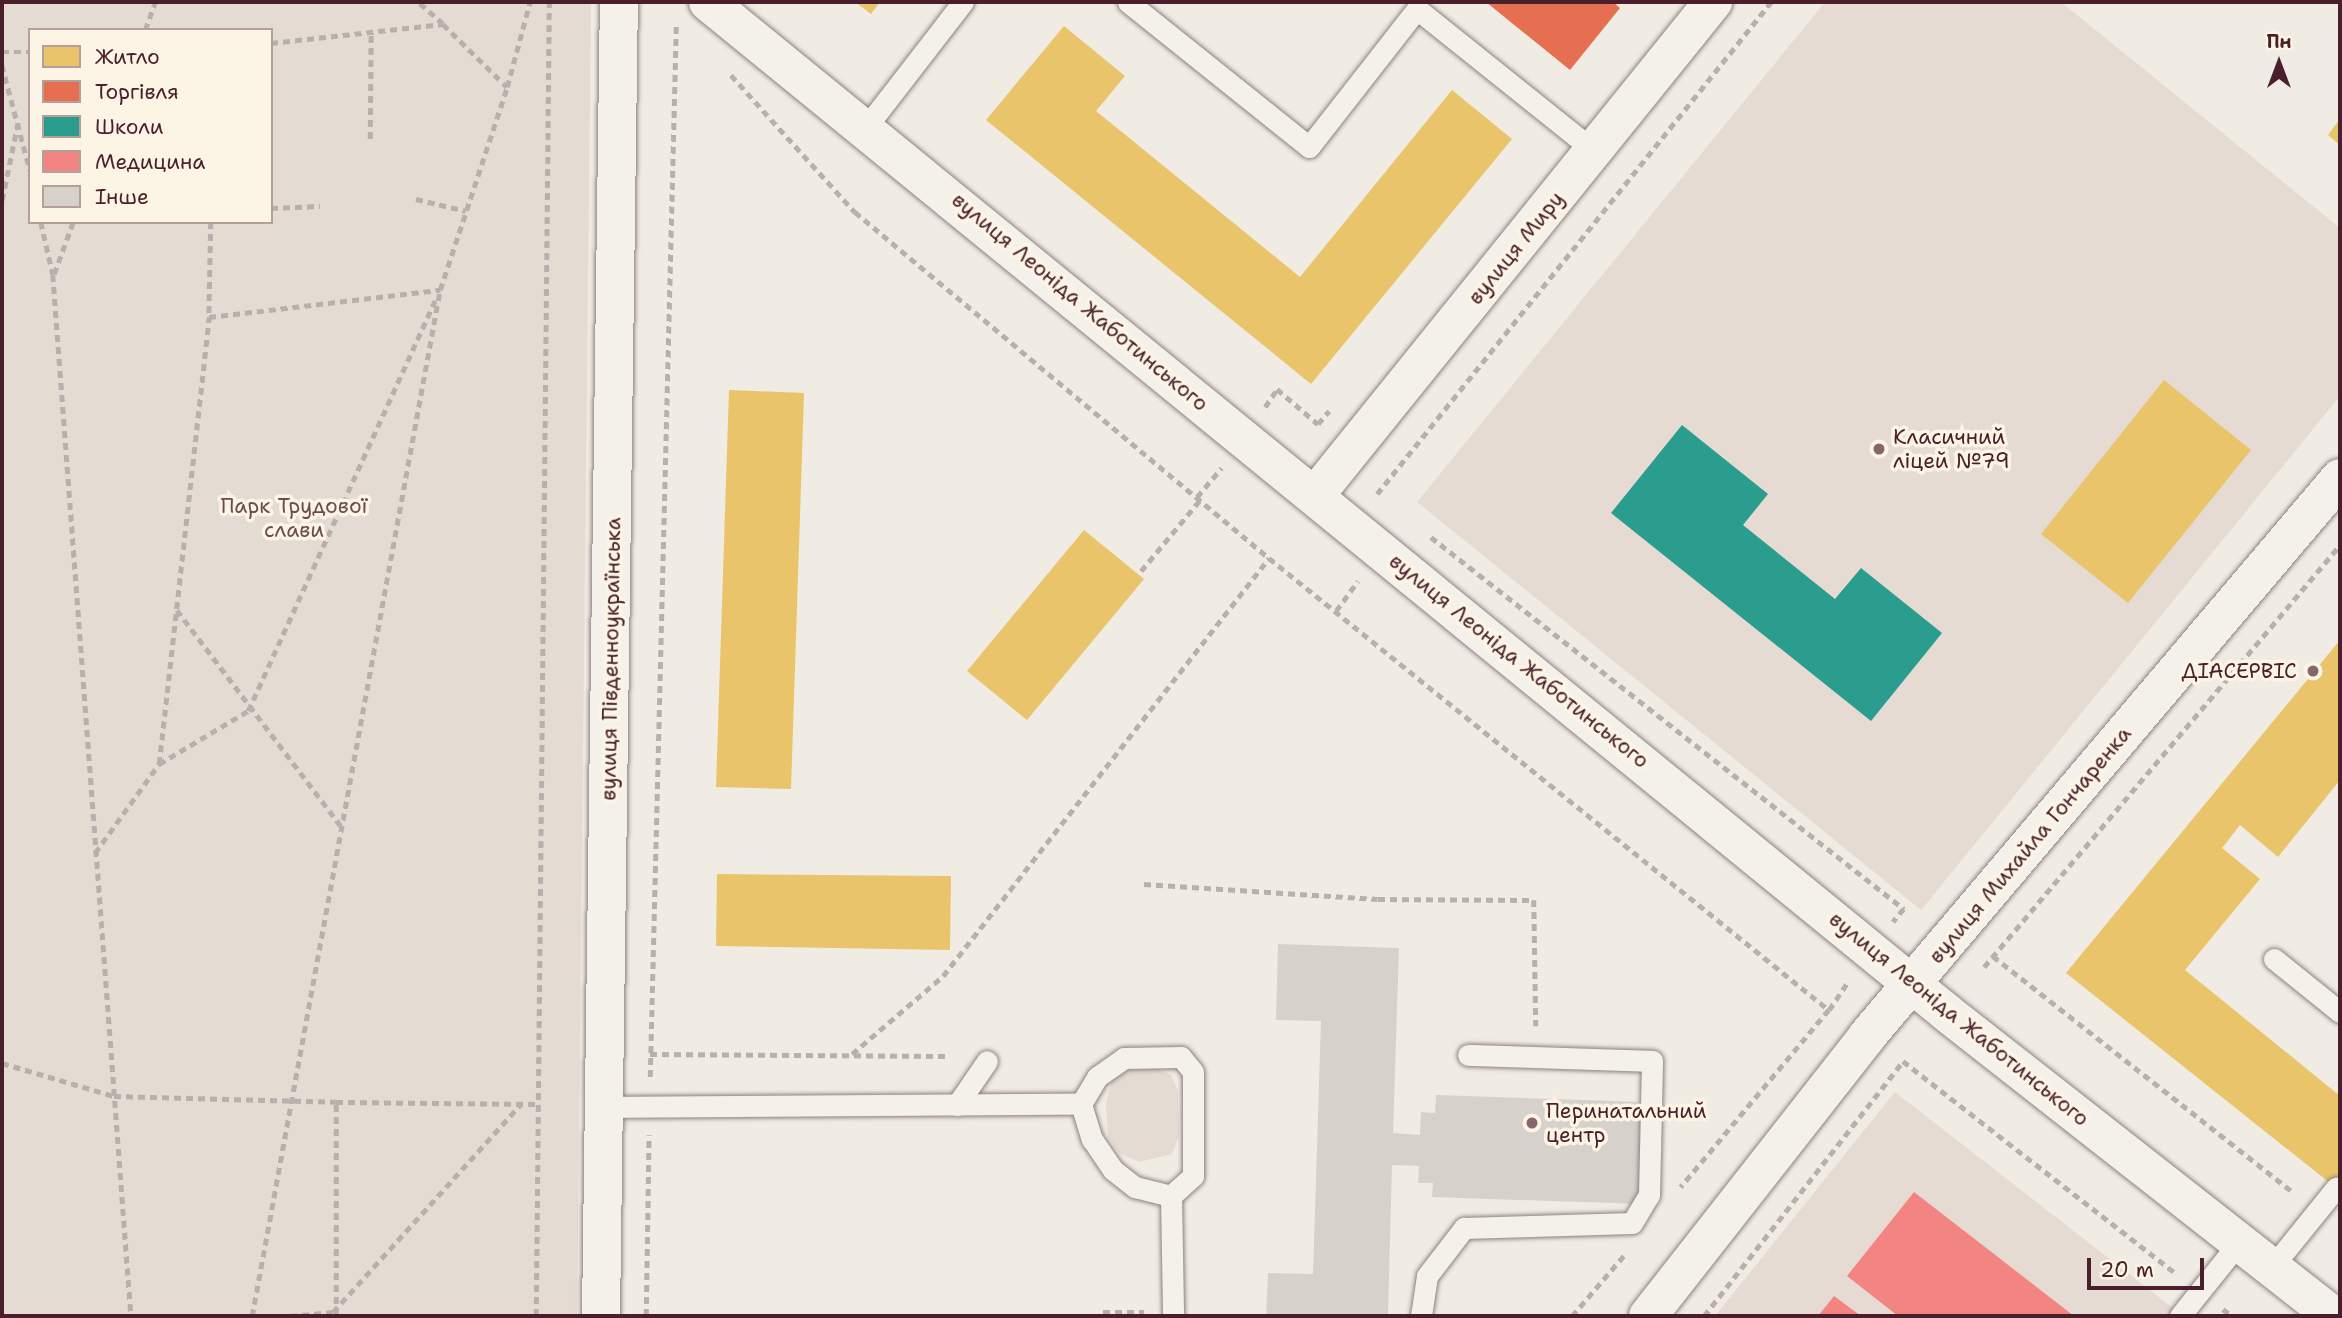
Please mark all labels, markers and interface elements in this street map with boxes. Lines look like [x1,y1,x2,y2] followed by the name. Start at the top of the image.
[28,28,273,224] legend
[2244,28,2314,98] north arrow
[2266,29,2292,54] text: Пн
[95,43,160,71] text: Житло
[95,78,179,106] text: Торгівля
[95,113,164,141] text: Школи
[95,148,205,176] text: Медицина
[95,183,149,211] text: Інше
[1463,186,1569,310] street label: вулиця Миру
[947,187,1213,417] street label: вулиця Леоніда Жаботинського
[1893,424,2010,474] place label: Класичний ліцей №79
[1871,441,1887,457] marker: Класичний ліцей №79
[221,493,367,543] park label: Парк Трудової слави
[596,517,626,801] street label: вулиця Південноукраїнська
[1384,548,1654,774] street label: вулиця Леоніда Жаботинського
[2182,658,2297,684] place label: ДІАСЕРВІС
[2303,661,2323,681] marker: ДІАСЕРВІС
[1924,722,2136,968] street label: вулиця Михайла Гончаренка
[1824,906,2094,1132] street label: вулиця Леоніда Жаботинського
[1546,1098,1706,1148] place label: Перинатальний центр
[1524,1115,1540,1131] marker: Перинатальний центр
[2090,1244,2207,1288] scale bar
[2100,1256,2154,1284] text: 20 m

